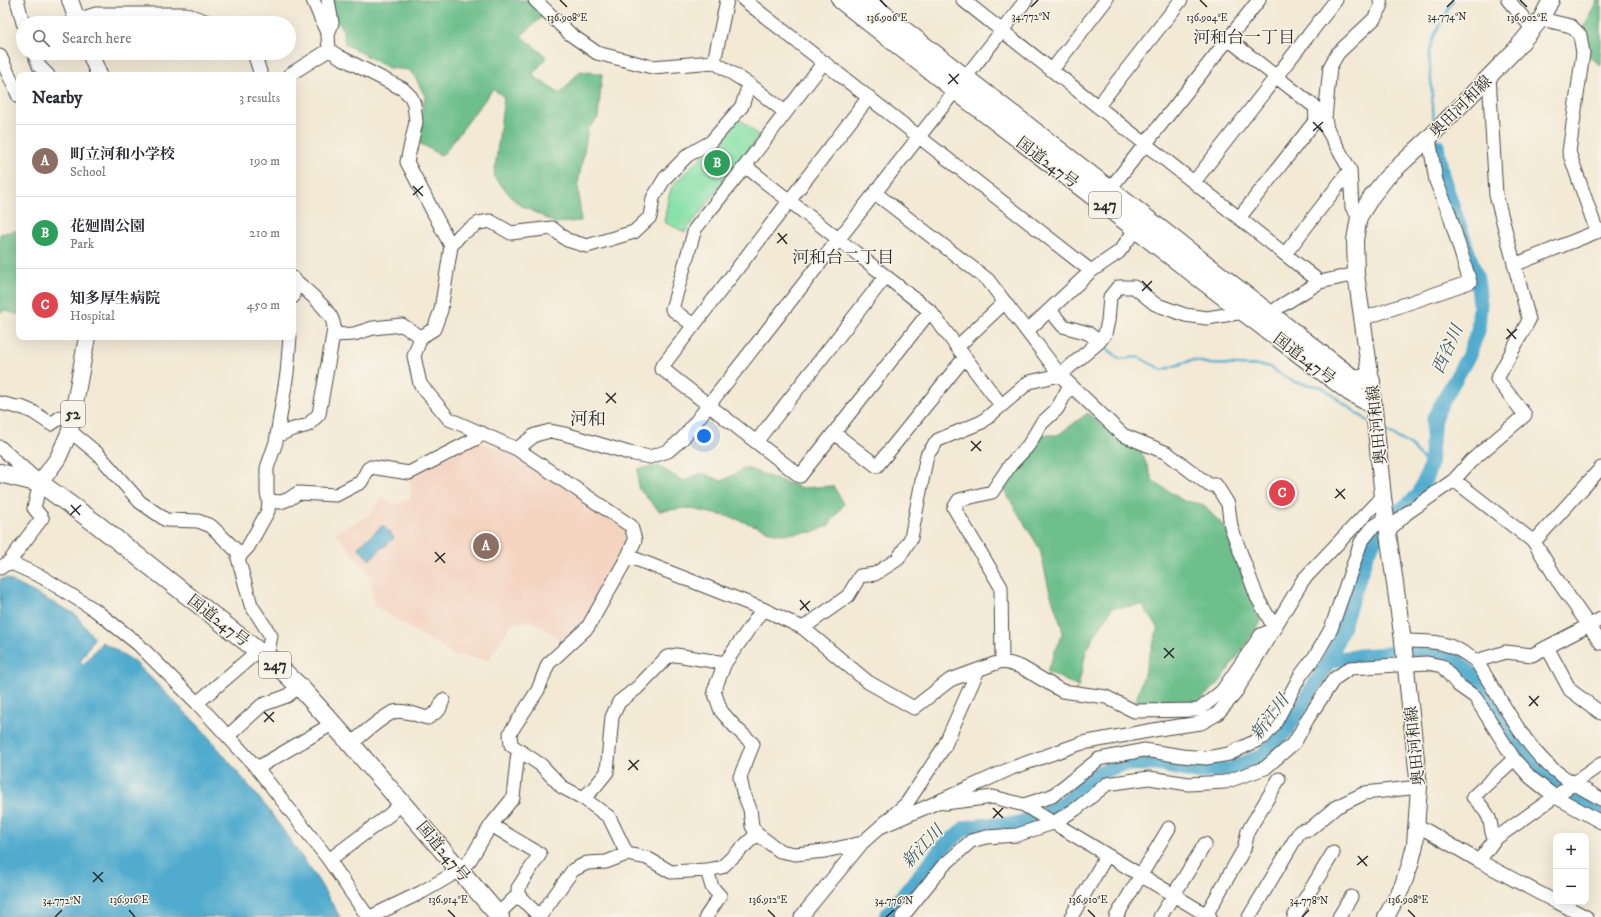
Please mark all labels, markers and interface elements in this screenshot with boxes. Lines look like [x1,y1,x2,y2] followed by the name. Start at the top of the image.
[1012,11,1050,23] text: 34.772°N
[1427,11,1467,23] text: 34.774°N
[547,12,587,24] text: 136.908°E
[867,12,907,24] text: 136.906°E
[1186,12,1228,24] text: 136.904°E
[1507,12,1547,24] text: 136.902°E
[16,16,296,60] search box
[30,27,52,49] icon: search
[1193,27,1295,49] district label: 河和台一丁目
[62,29,131,48] text: Search here
[1425,71,1496,142] street label: 奥田河和線
[32,87,82,109] text: Nearby
[239,90,280,106] text: 3 results
[1012,133,1083,193] street label: 国道247号
[70,145,175,164] text: 町立河和小学校
[704,148,730,178] pin: B
[41,153,49,169] text: A
[249,153,280,169] text: 190 m
[70,164,106,180] text: School
[1089,192,1121,218] road number: 247
[70,217,145,236] text: 花廻間公園
[41,225,49,241] text: B
[249,225,280,241] text: 210 m
[70,236,94,252] text: Park
[792,247,894,269] district label: 河和台二丁目
[70,289,160,308] text: 知多厚生病院
[41,297,49,313] text: C
[247,297,280,313] text: 450 m
[70,308,115,324] text: Hospital
[1427,320,1469,377] water label: 西谷川
[1269,329,1340,389] street label: 国道247号
[1363,384,1391,466] street label: 奥田河和線
[61,401,85,427] road number: 52
[570,409,606,431] district label: 河和
[694,426,714,446] your location
[1269,478,1295,508] pin: C
[473,531,499,561] pin: A
[183,590,253,651] street label: 国道247号
[259,652,291,678] road number: 247
[1246,689,1295,745] water label: 新江川
[1401,705,1429,787] street label: 奥田河和線
[412,817,474,886] street label: 国道247号
[897,819,950,873] water label: 新江川
[1553,833,1589,905] map controls
[1553,833,1589,869] button: +
[1553,869,1589,905] button: −
[109,894,149,906] text: 136.916°E
[428,894,468,906] text: 136.914°E
[749,894,787,906] text: 136.912°E
[1068,894,1108,906] text: 136.910°E
[1388,894,1428,906] text: 136.908°E
[43,895,81,907] text: 34.772°N
[875,895,913,907] text: 34.776°N
[1290,895,1328,907] text: 34.778°N

